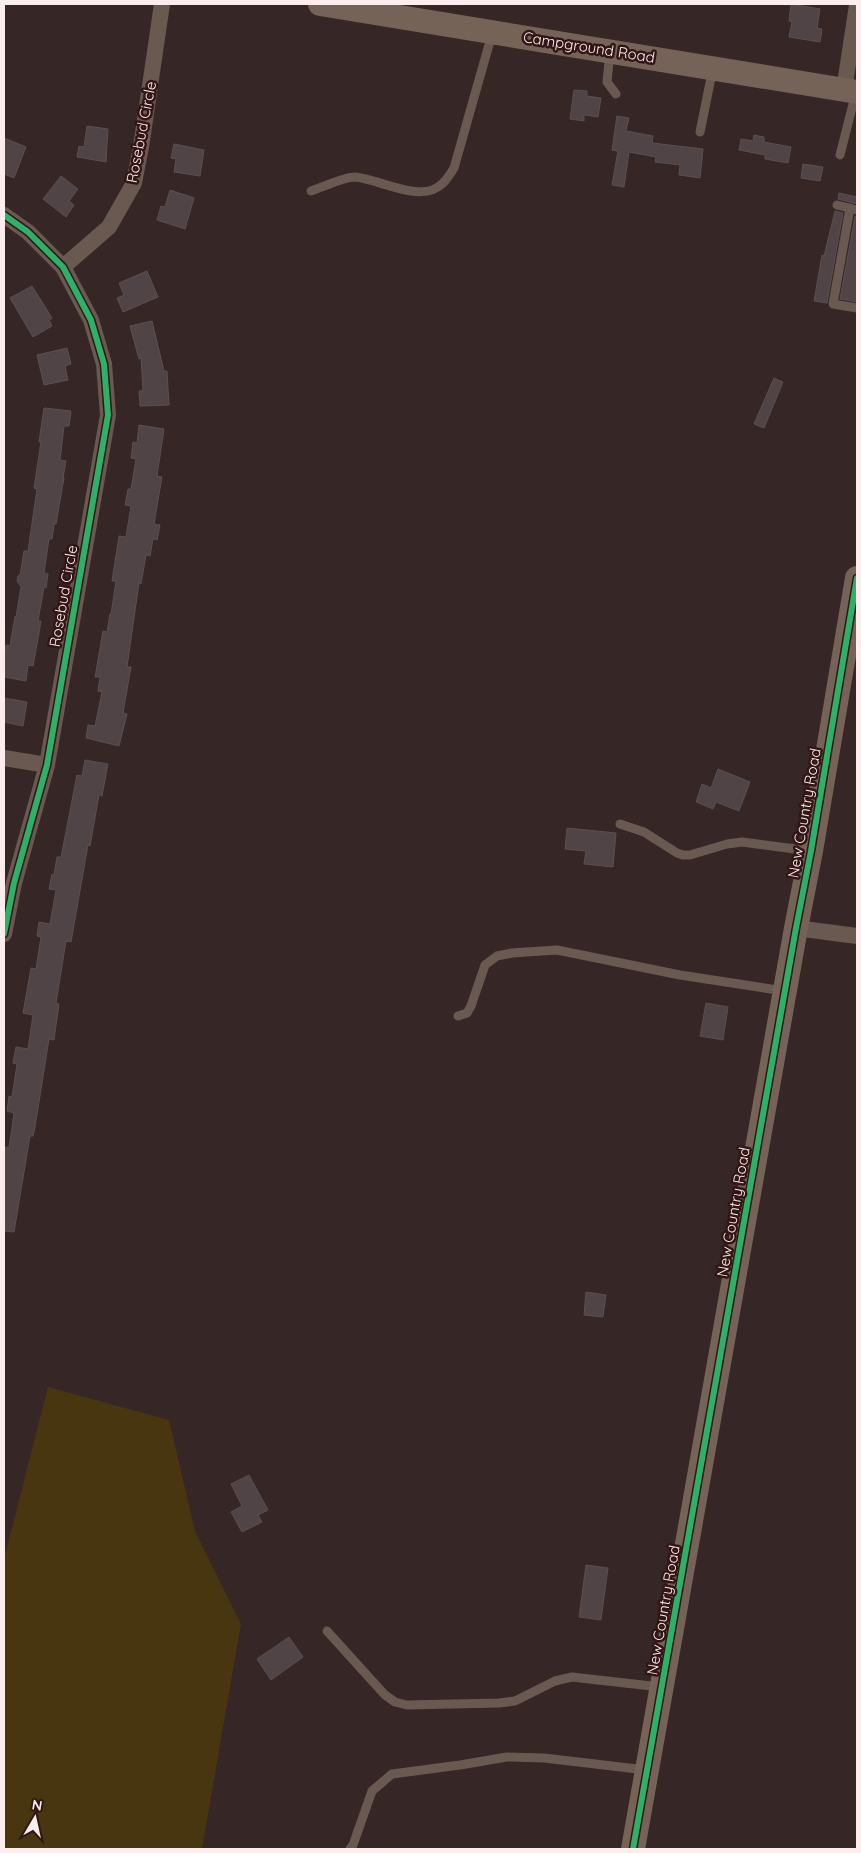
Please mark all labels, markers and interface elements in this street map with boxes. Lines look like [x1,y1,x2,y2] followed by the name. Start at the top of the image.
[522,27,656,67] street label: Campground Road
[122,79,160,185] street label: Rosebud Circle
[45,543,81,649] street label: Rosebud Circle
[783,747,825,879] street label: New Country Road
[712,1146,754,1278] street label: New Country Road
[642,1544,684,1676] street label: New Country Road
[10,1793,60,1843] north arrow
[31,1795,44,1815] text: N

